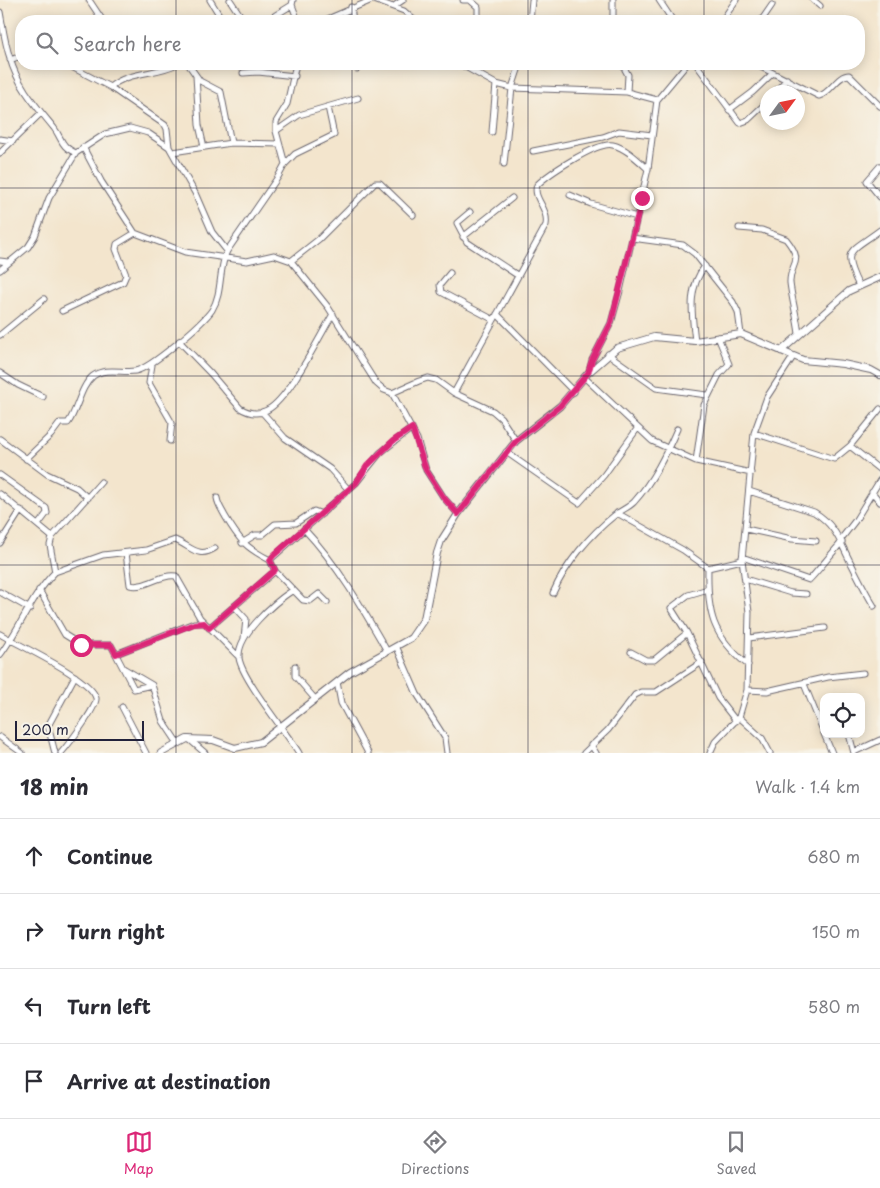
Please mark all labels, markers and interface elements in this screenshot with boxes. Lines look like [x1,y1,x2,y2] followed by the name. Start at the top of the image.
[15,15,865,70] search box
[33,29,61,57] icon: search
[73,29,182,57] text: Search here
[760,85,805,130] north arrow
[631,187,654,210] route end
[70,634,93,657] route start
[820,693,865,738] map controls
[820,693,865,738] button: locate
[15,718,144,741] scale bar
[22,719,69,740] text: 200 m
[20,770,89,802] text: 18 min
[755,774,860,798] text: Walk · 1.4 km
[20,842,48,870] icon: ahead
[67,842,153,870] text: Continue
[807,844,860,868] text: 680 m
[20,917,48,945] icon: right
[67,917,165,945] text: Turn right
[812,919,860,943] text: 150 m
[20,992,48,1020] icon: left
[67,992,151,1020] text: Turn left
[808,994,860,1018] text: 580 m
[20,1067,48,1095] icon: arrive
[67,1067,271,1095] text: Arrive at destination
[124,1128,154,1179] tab: Map
[401,1128,469,1179] tab: Directions
[717,1128,756,1179] tab: Saved

